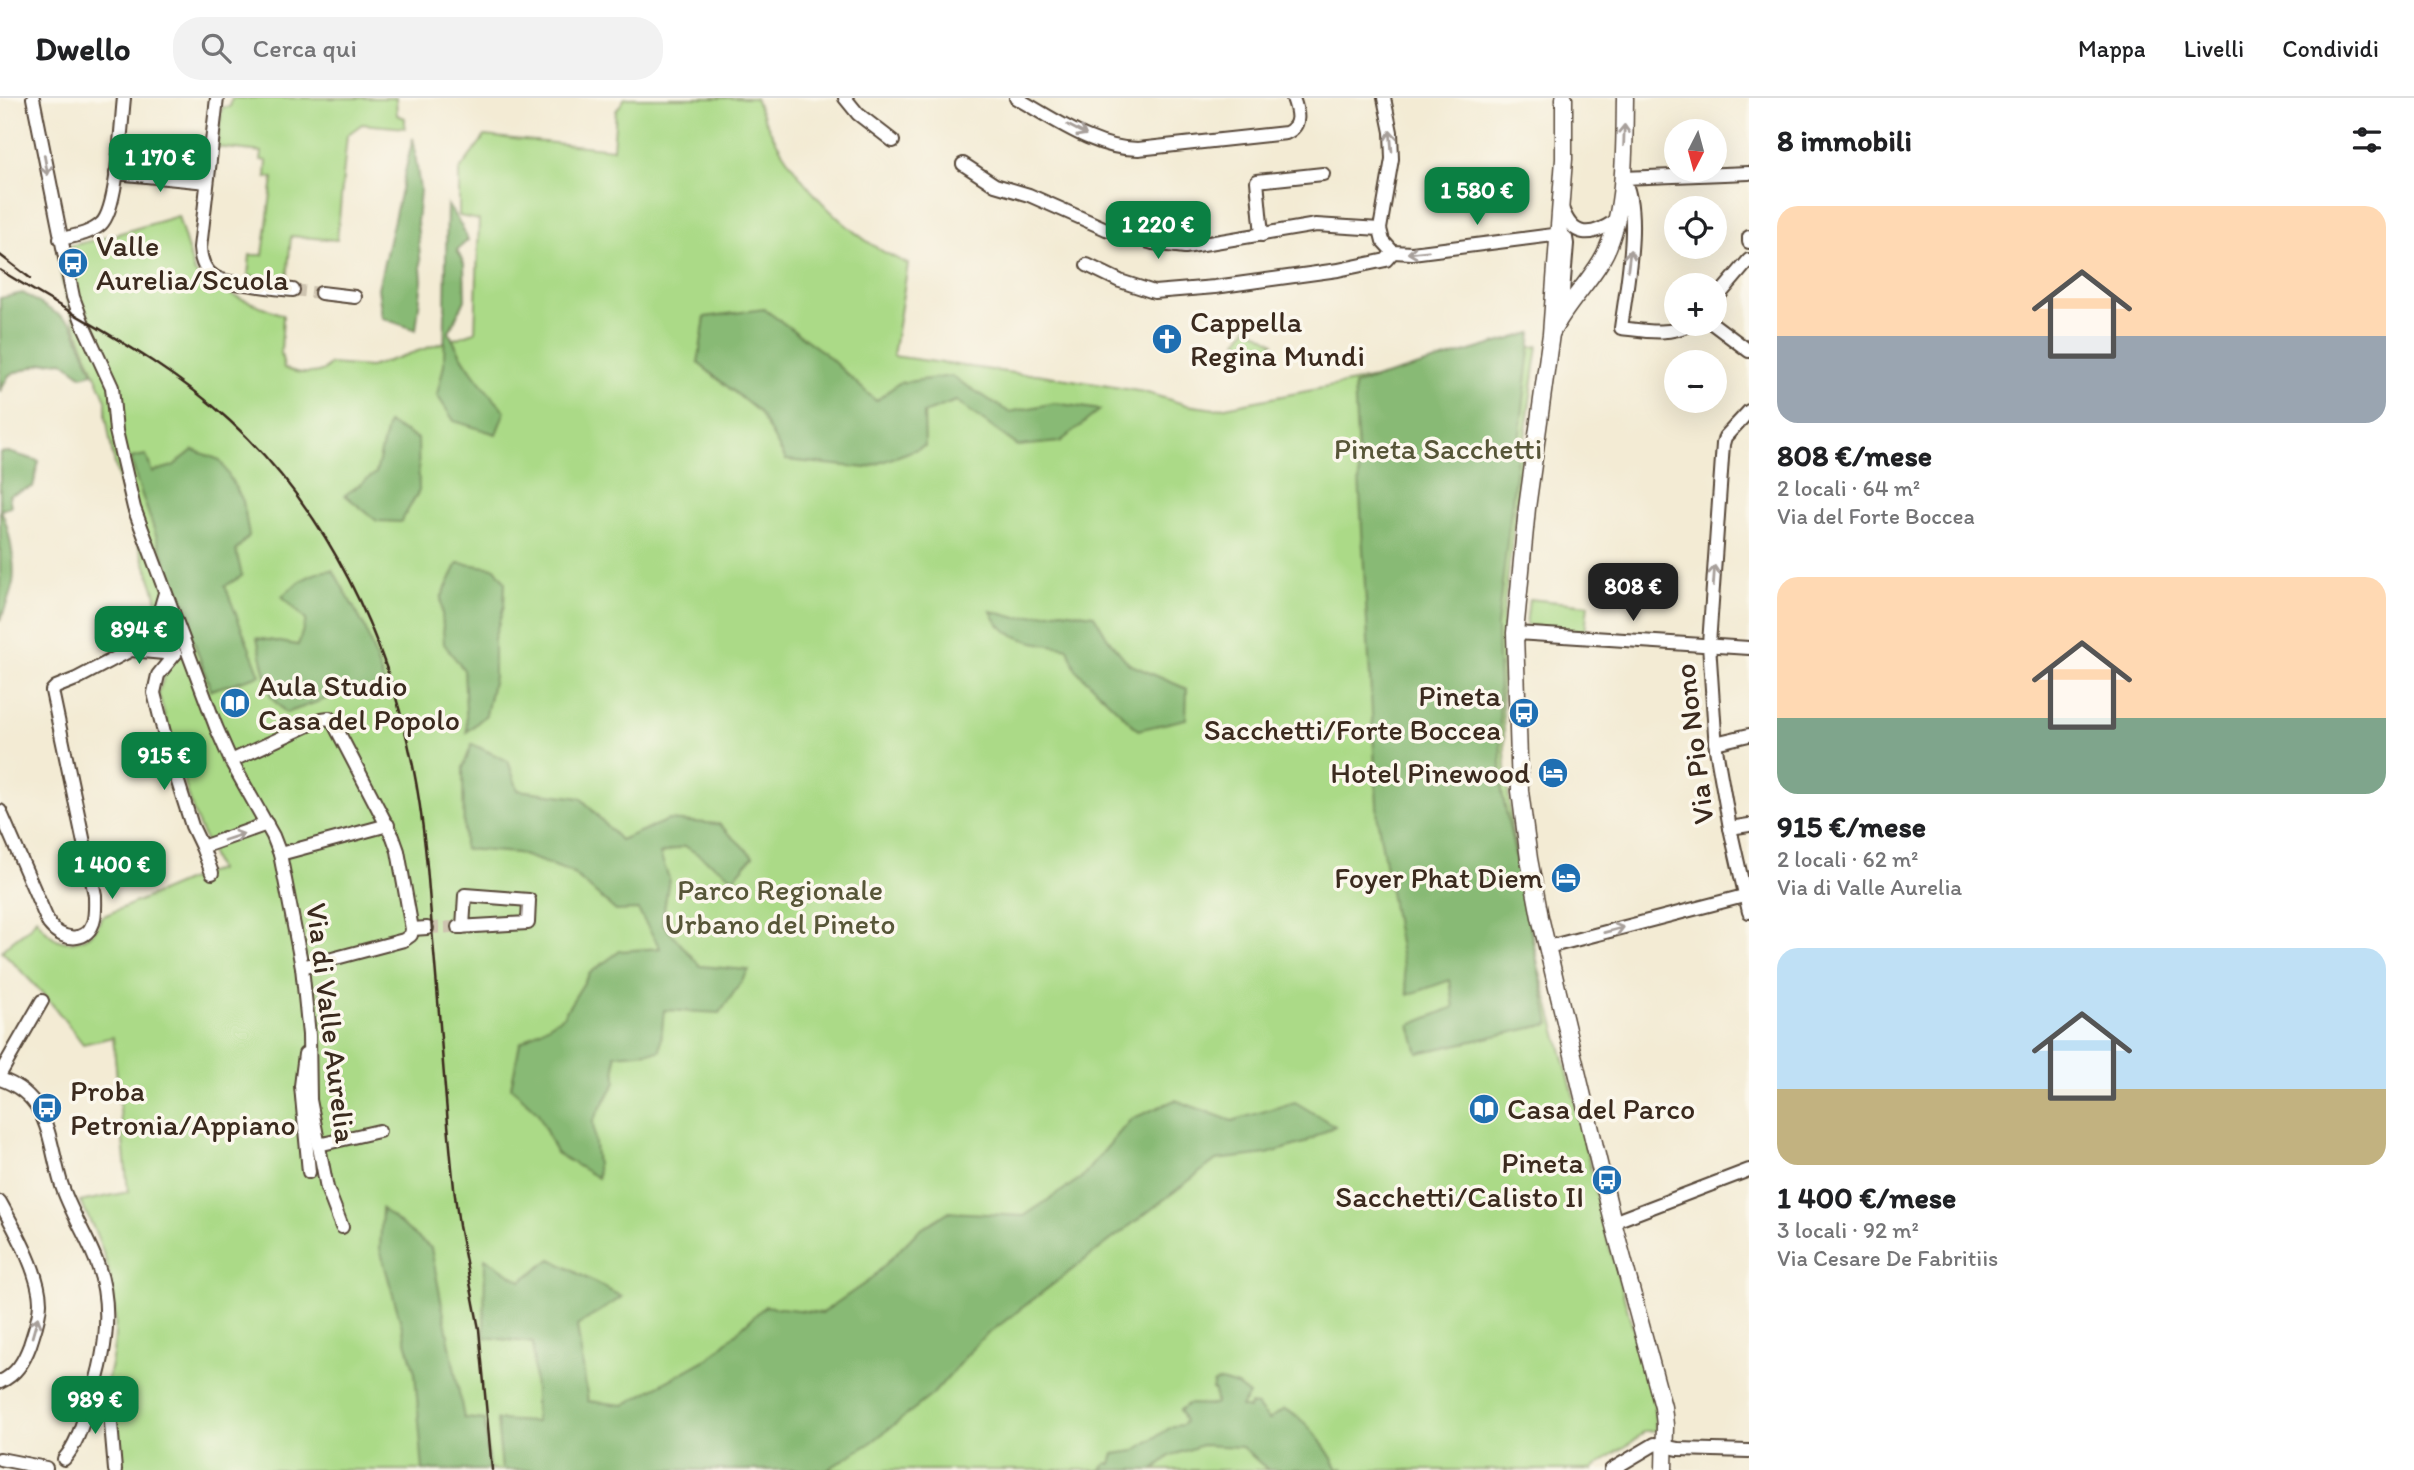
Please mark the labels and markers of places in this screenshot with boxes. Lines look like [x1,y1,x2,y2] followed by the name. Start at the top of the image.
[95,134,225,194] pin: 1 170 €
[1412,167,1542,227] pin: 1 580 €
[1093,202,1223,261] pin: 1 220 €
[96,227,289,298] place label: Valle Aurelia/Scuola
[56,246,90,280] bus stop icon: Valle Aurelia/Scuola
[1190,303,1365,374] place label: Cappella Regina Mundi
[1150,322,1184,356] church icon: Cappella Regina Mundi
[1584,564,1682,623] pin: 808 €
[90,606,188,666] pin: 894 €
[258,667,460,738] place label: Aula Studio Casa del Popolo
[1204,677,1501,748] place label: Pineta Sacchetti/Forte Boccea
[218,686,252,720] library icon: Aula Studio Casa del Popolo
[1507,696,1541,730] bus stop icon: Pineta Sacchetti/Forte Boccea
[115,732,213,792] pin: 915 €
[1330,754,1530,791] place label: Hotel Pinewood
[1536,756,1570,790] hotel icon: Hotel Pinewood
[47,842,177,901] pin: 1 400 €
[1334,859,1543,896] place label: Foyer Phat Diem
[1549,861,1583,895] hotel icon: Foyer Phat Diem
[70,1072,296,1143] place label: Proba Petronia/Appiano
[1507,1090,1695,1127] place label: Casa del Parco
[30,1091,64,1125] bus stop icon: Proba Petronia/Appiano
[1467,1092,1501,1126] library icon: Casa del Parco
[1335,1144,1584,1215] place label: Pineta Sacchetti/Calisto II
[1590,1163,1624,1197] bus stop icon: Pineta Sacchetti/Calisto II
[46,1376,144,1436] pin: 989 €

